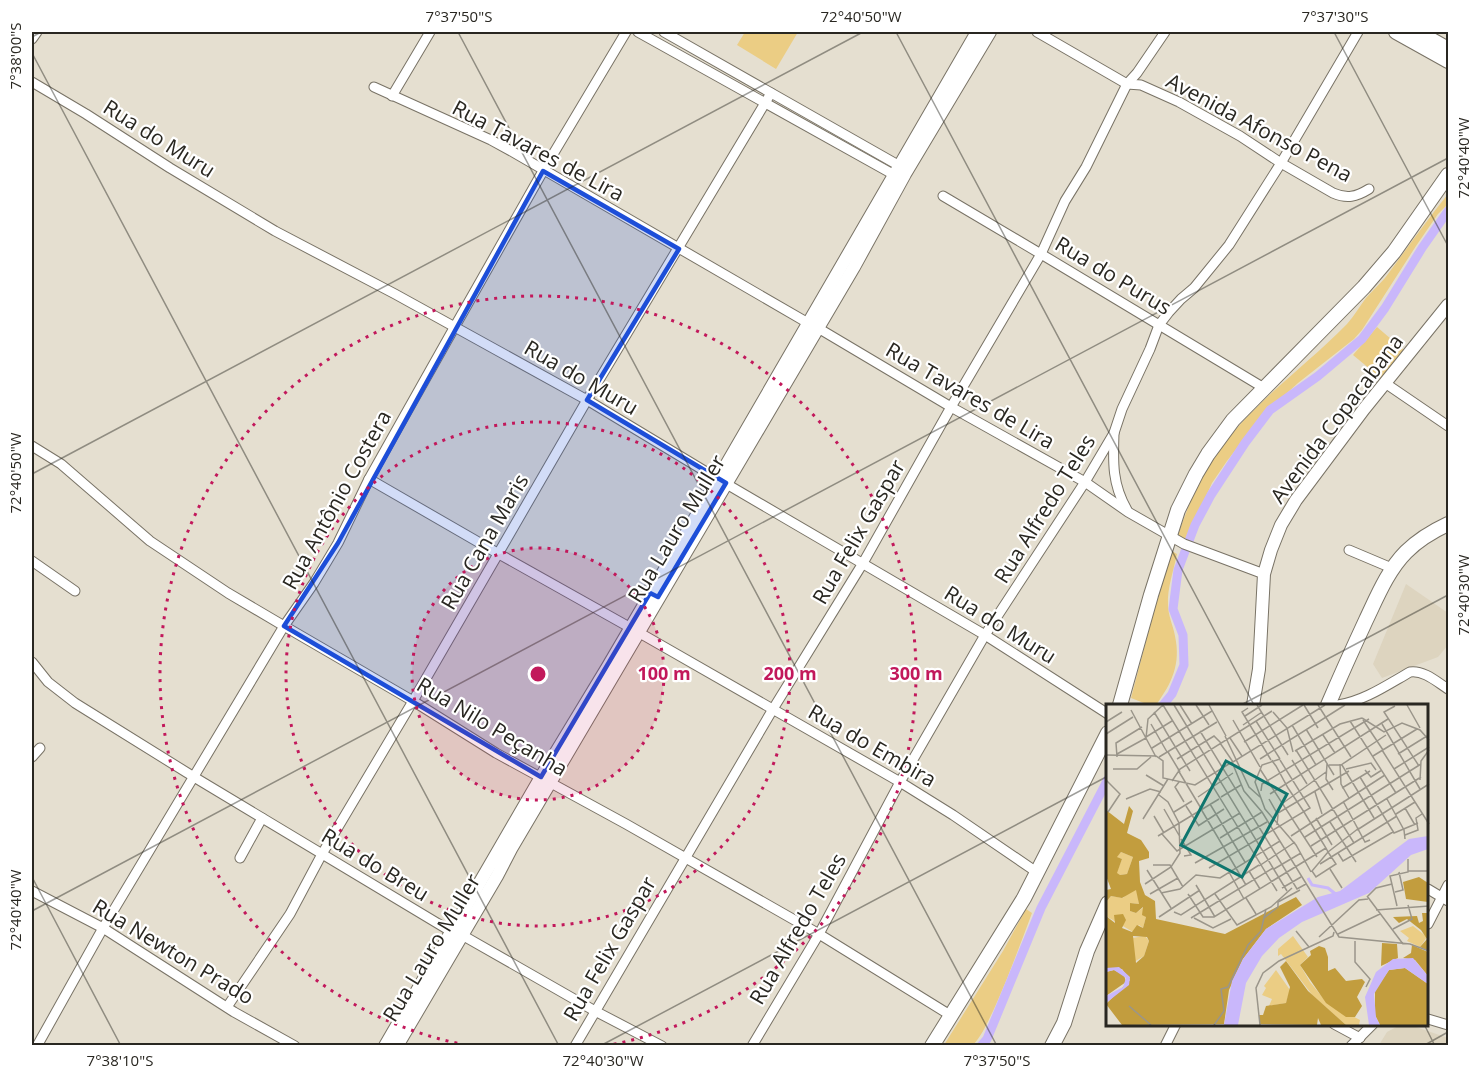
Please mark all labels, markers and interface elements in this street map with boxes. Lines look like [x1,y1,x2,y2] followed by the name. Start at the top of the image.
[426,6,492,26] text: 7°37'50"S
[821,6,902,26] text: 72°40'50"W
[1302,6,1368,26] text: 7°37'30"S
[5,23,25,89] text: 7°38'00"S
[1162,66,1357,188] street label: Avenida Afonso Pena
[98,93,221,184] street label: Rua do Muru
[448,93,629,207] street label: Rua Tavares de Lira
[1453,117,1473,199] text: 72°40'40"W
[1050,229,1177,321] street label: Rua do Purus
[1263,328,1409,509] street label: Avenida Copacabana
[519,333,644,421] street label: Rua do Muru
[881,335,1060,455] street label: Rua Tavares de Lira
[275,405,397,594] street label: Rua Antônio Costera
[987,429,1101,588] street label: Rua Alfredo Teles
[5,432,25,514] text: 72°40'50"W
[621,449,732,608] street label: Rua Lauro Muller
[805,454,911,609] street label: Rua Felix Gaspar
[434,469,534,614] street label: Rua Cana Maris
[1453,554,1473,636] text: 72°40'30"W
[939,579,1062,670] street label: Rua do Muru
[637,661,691,685] text: 100 m
[763,661,817,685] text: 200 m
[889,661,943,685] text: 300 m
[528,664,548,684] centre of rings
[412,670,573,782] street label: Rua Nilo Peçanha
[803,697,942,793] street label: Rua do Embira
[1106,704,1429,1026] inset map
[317,821,434,907] street label: Rua do Breu
[742,848,852,1009] street label: Rua Alfredo Teles
[376,868,487,1027] street label: Rua Lauro Muller
[5,869,25,951] text: 72°40'40"W
[556,871,662,1026] street label: Rua Felix Gaspar
[88,892,259,1010] street label: Rua Newton Prado
[87,1050,153,1070] text: 7°38'10"S
[563,1050,644,1070] text: 72°40'30"W
[964,1050,1030,1070] text: 7°37'50"S

